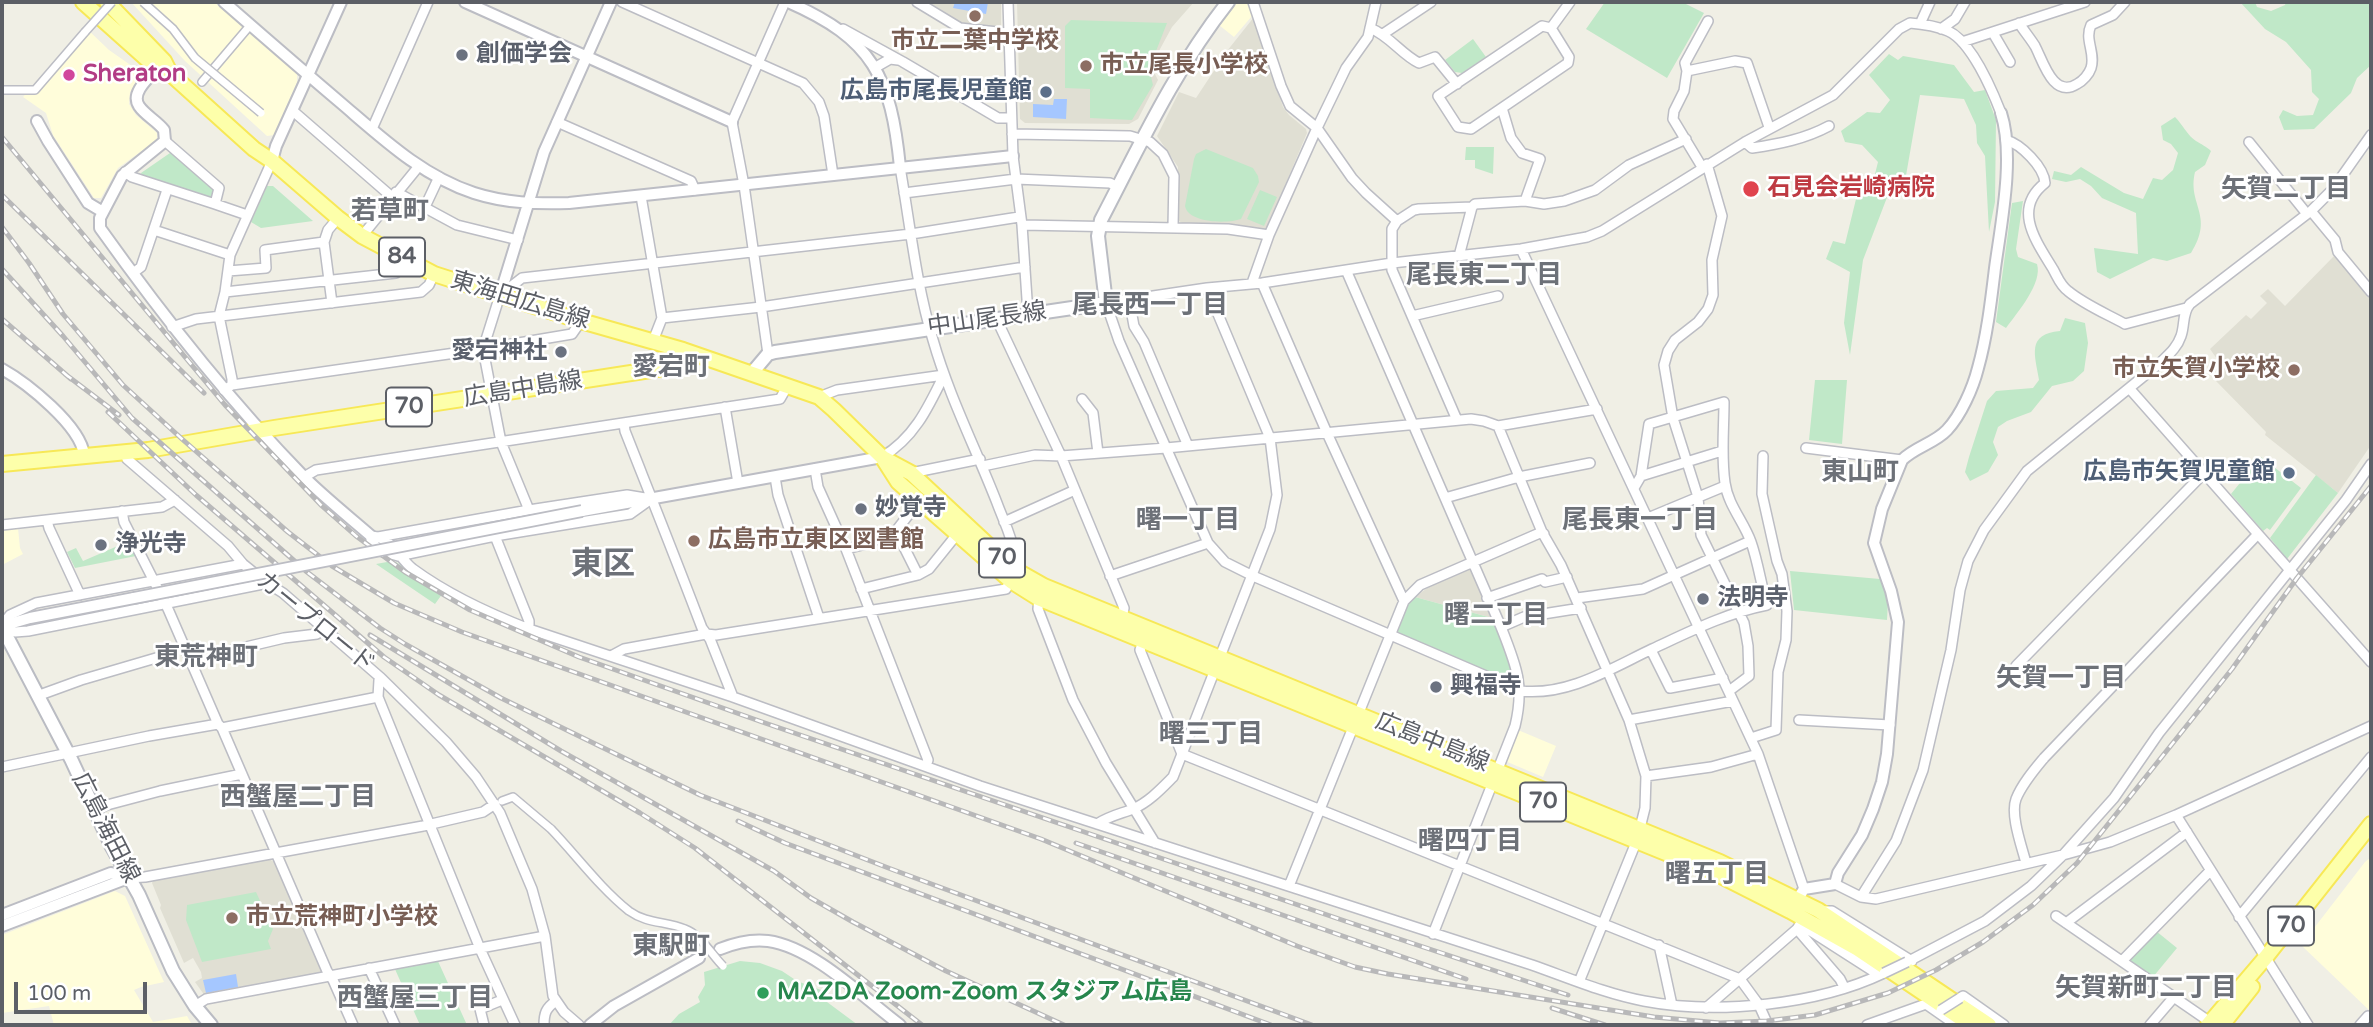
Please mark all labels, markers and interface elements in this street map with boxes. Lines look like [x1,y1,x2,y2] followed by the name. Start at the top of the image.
[967,8,983,24] marker: 市立二葉中学校
[891,28,1059,56] place label: 市立二葉中学校
[476,41,572,69] place label: 創価学会
[454,47,470,63] marker: 創価学会
[1100,52,1268,80] place label: 市立尾長小学校
[1078,58,1094,74] marker: 市立尾長小学校
[83,61,186,89] place label: Sheraton
[61,67,77,83] marker: Sheraton
[840,78,1032,106] place label: 広島市尾長児童館
[1038,84,1054,100] marker: 広島市尾長児童館
[2221,174,2351,206] district label: 矢賀二丁目
[1767,175,1935,203] place label: 石見会岩崎病院
[1741,179,1761,199] marker: 石見会岩崎病院
[351,196,429,228] district label: 若草町
[379,238,425,276] road number: 84
[1406,260,1562,292] district label: 尾長東二丁目
[447,266,593,336] street label: 東海田広島線
[1072,290,1228,322] district label: 尾長西一丁目
[926,297,1048,343] street label: 中山尾長線
[451,338,547,366] place label: 愛宕神社
[553,344,569,360] marker: 愛宕神社
[632,352,710,384] district label: 愛宕町
[2112,356,2280,384] place label: 市立矢賀小学校
[2286,362,2302,378] marker: 市立矢賀小学校
[461,366,585,414] street label: 広島中島線
[386,388,432,426] road number: 70
[1821,457,1899,489] district label: 東山町
[2083,459,2275,487] place label: 広島市矢賀児童館
[2281,465,2297,481] marker: 広島市矢賀児童館
[875,495,947,523] place label: 妙覚寺
[853,501,869,517] marker: 妙覚寺
[1136,505,1240,537] district label: 曙一丁目
[1562,505,1718,537] district label: 尾長東一丁目
[708,527,924,555] place label: 広島市立東区図書館
[115,531,187,559] place label: 浄光寺
[686,533,702,549] marker: 広島市立東区図書館
[93,537,109,553] marker: 浄光寺
[979,538,1025,578] road number: 70
[571,547,635,585] district label: 東区
[250,566,380,680] street label: カープロード
[1717,585,1789,613] place label: 法明寺
[1695,591,1711,607] marker: 法明寺
[1444,600,1548,632] district label: 曙二丁目
[154,642,258,674] district label: 東荒神町
[1996,663,2126,695] district label: 矢賀一丁目
[1450,673,1522,701] place label: 興福寺
[1428,679,1444,695] marker: 興福寺
[1371,707,1493,779] street label: 広島中島線
[1159,719,1263,751] district label: 曙三丁目
[65,768,145,888] street label: 広島海田線
[220,782,376,814] district label: 西蟹屋二丁目
[1520,782,1566,822] road number: 70
[1418,826,1522,858] district label: 曙四丁目
[1665,859,1769,891] district label: 曙五丁目
[246,904,438,932] place label: 市立荒神町小学校
[2268,906,2314,945] road number: 70
[224,910,240,926] marker: 市立荒神町小学校
[632,931,710,963] district label: 東駅町
[18,968,150,1012] scale bar
[2055,973,2237,1005] district label: 矢賀新町二丁目
[777,979,1192,1007] place label: MAZDA Zoom-Zoom スタジアム広島
[27,981,91,1006] text: 100 m
[337,983,493,1015] district label: 西蟹屋三丁目
[755,985,771,1001] marker: MAZDA Zoom-Zoom スタジアム広島

